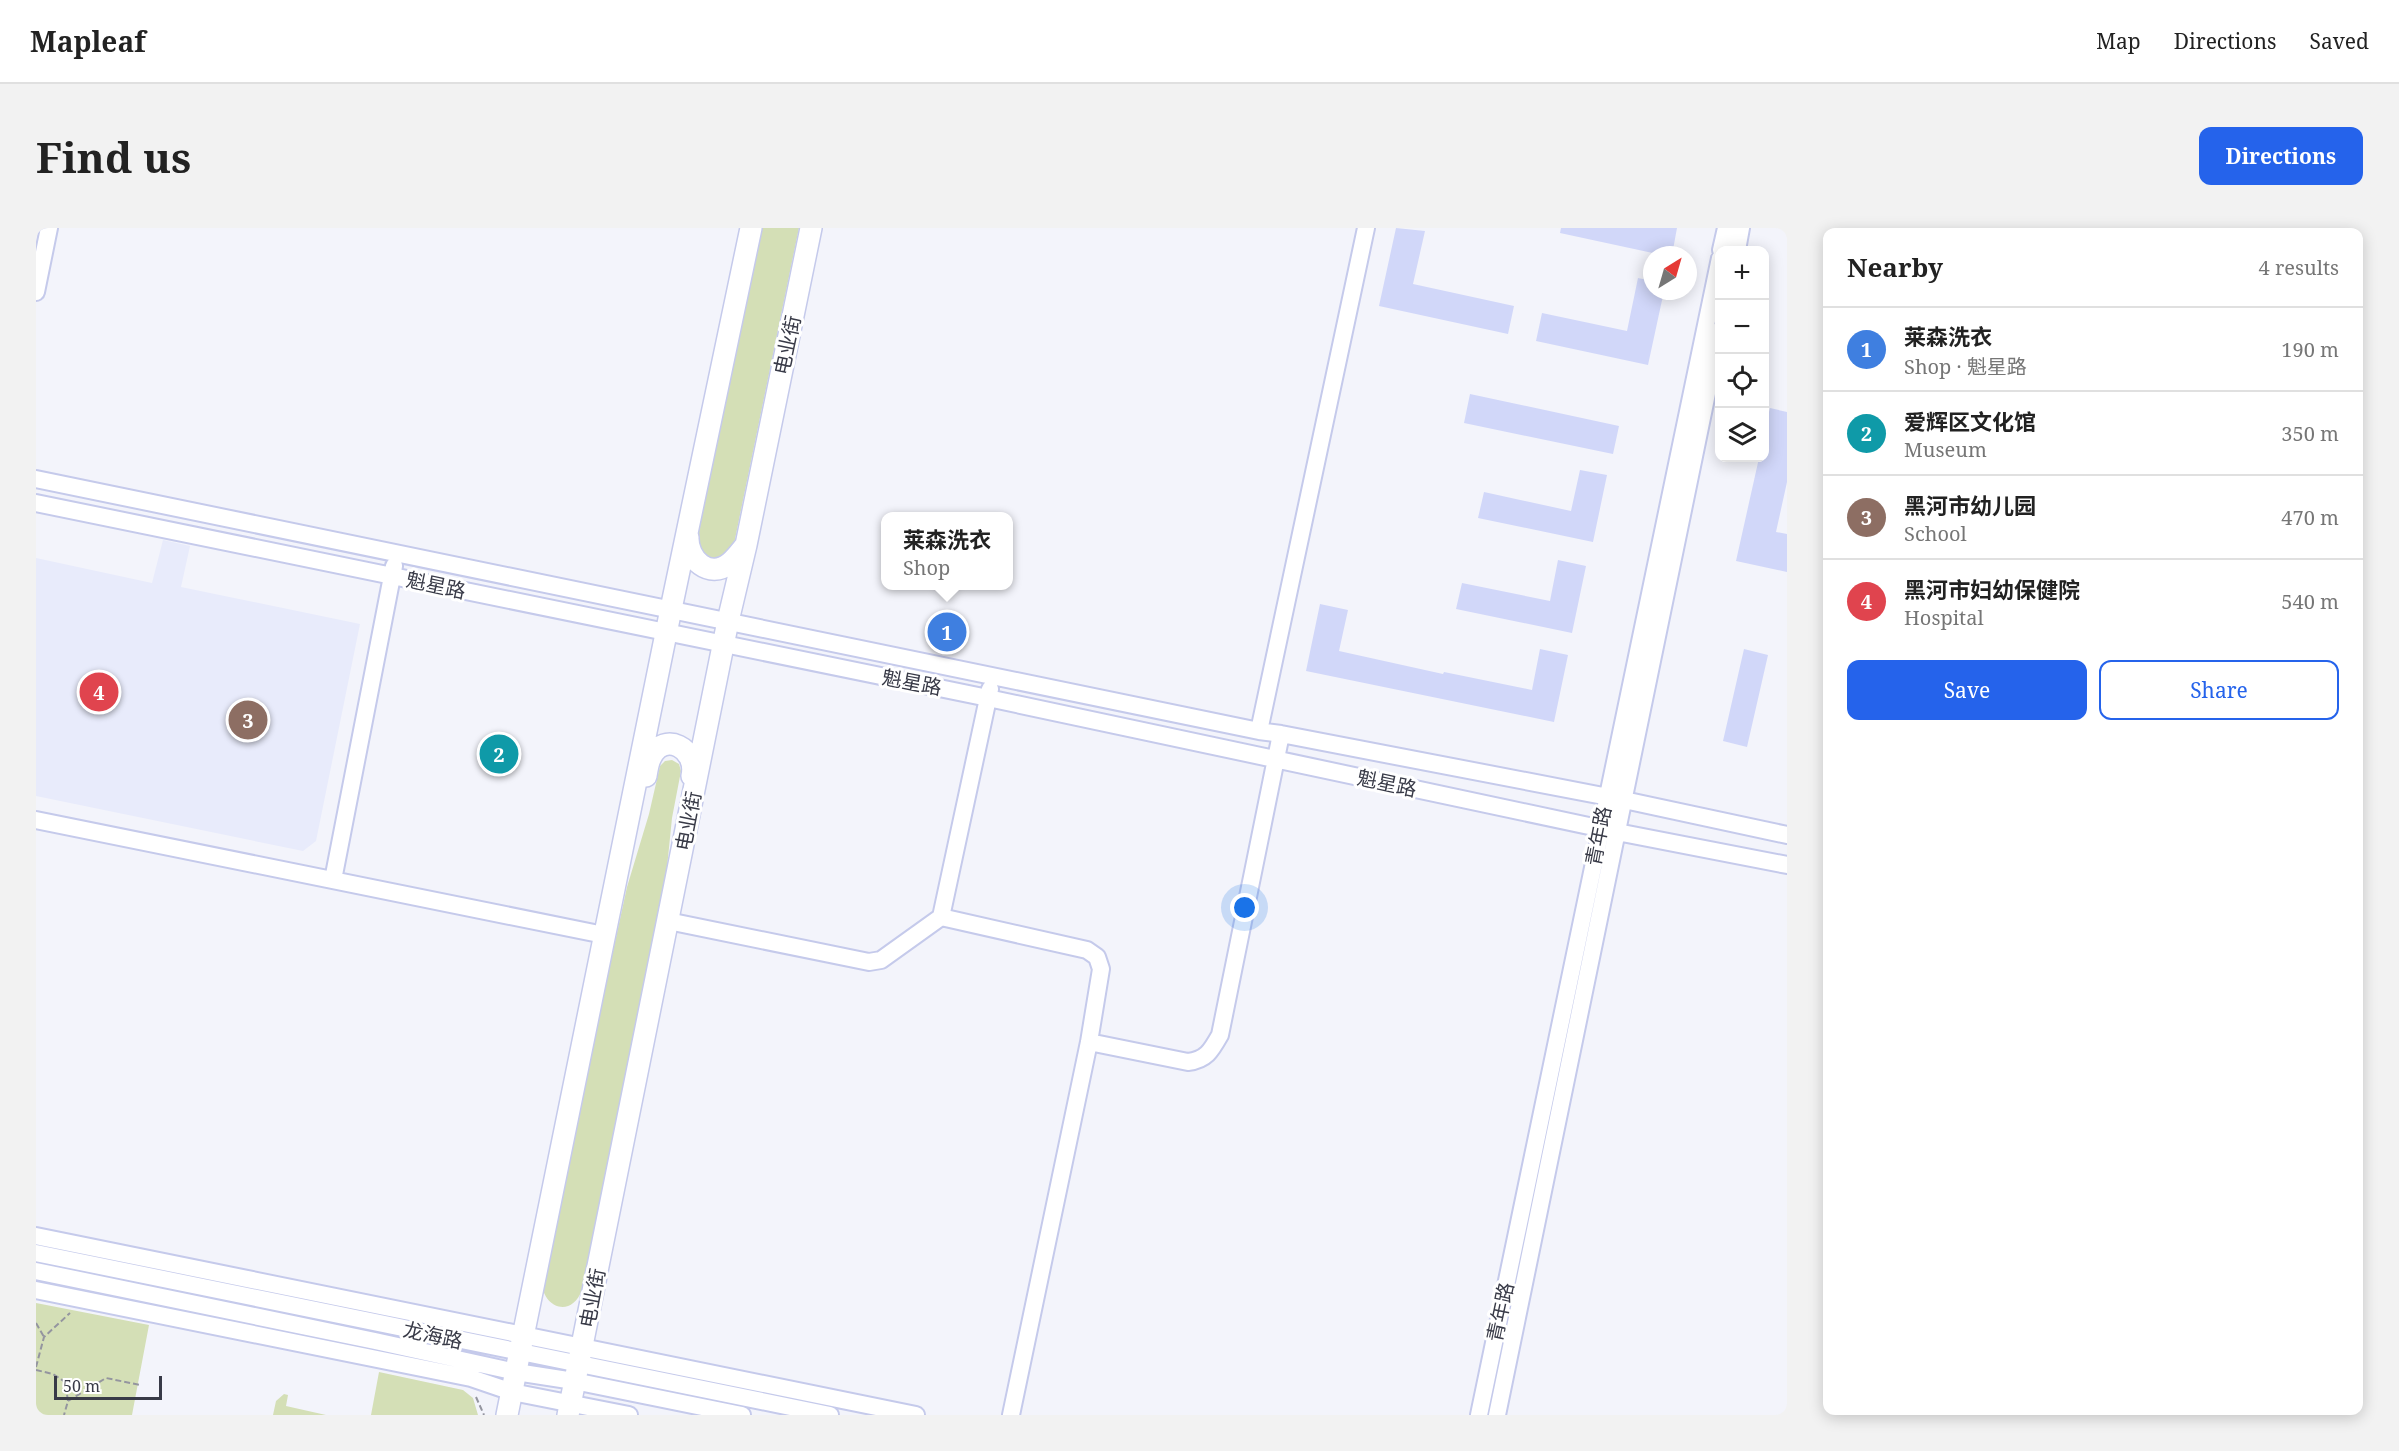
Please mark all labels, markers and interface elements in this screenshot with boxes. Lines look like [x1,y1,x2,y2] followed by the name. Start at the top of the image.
[30,22,146,60] text: Mapleaf
[2096,27,2141,55] text: Map
[2174,27,2276,55] text: Directions
[2309,27,2369,55] text: Saved
[2199,127,2363,185] button: Directions
[36,128,191,185] text: Find us
[1643,246,1697,300] north arrow
[1715,246,1769,462] map controls
[1715,246,1769,300] button: +
[1847,249,1943,285] text: Nearby
[2259,254,2339,281] text: 4 results
[1715,300,1769,354] button: −
[768,313,806,377] street label: 电业街
[1904,321,1992,351] text: 莱森洗衣
[1861,336,1872,363] text: 1
[2281,336,2339,363] text: 190 m
[1904,353,2027,380] text: Shop · 魁星路
[1715,354,1769,408] button: locate
[1904,406,2036,436] text: 爱辉区文化馆
[1715,408,1769,462] button: layers
[1861,420,1872,447] text: 2
[2281,420,2339,447] text: 350 m
[1904,436,1987,463] text: Museum
[1904,490,2036,520] text: 黑河市幼儿园
[1861,504,1872,531] text: 3
[2281,504,2339,531] text: 470 m
[881,512,1013,590] popup
[1904,520,1967,547] text: School
[903,524,991,554] text: 莱森洗衣
[903,554,950,581] text: Shop
[404,566,468,604] street label: 魁星路
[1904,574,2080,604] text: 黑河市妇幼保健院
[1861,588,1872,615] text: 4
[2281,588,2339,615] text: 540 m
[1904,604,1984,631] text: Hospital
[928,610,966,654] pin: 1
[1847,660,2087,720] button: Save
[2099,660,2339,720] button: Share
[880,663,944,701] street label: 魁星路
[80,670,118,714] pin: 4
[228,698,268,742] pin: 3
[480,732,518,776] pin: 2
[1355,764,1419,802] street label: 魁星路
[669,789,707,853] street label: 电业街
[1579,804,1617,868] street label: 青年路
[1230,893,1259,922] your location
[573,1266,611,1330] street label: 电业街
[1481,1280,1519,1344] street label: 青年路
[401,1316,465,1354] street label: 龙海路
[54,1373,162,1400] scale bar
[63,1375,100,1397] text: 50 m

